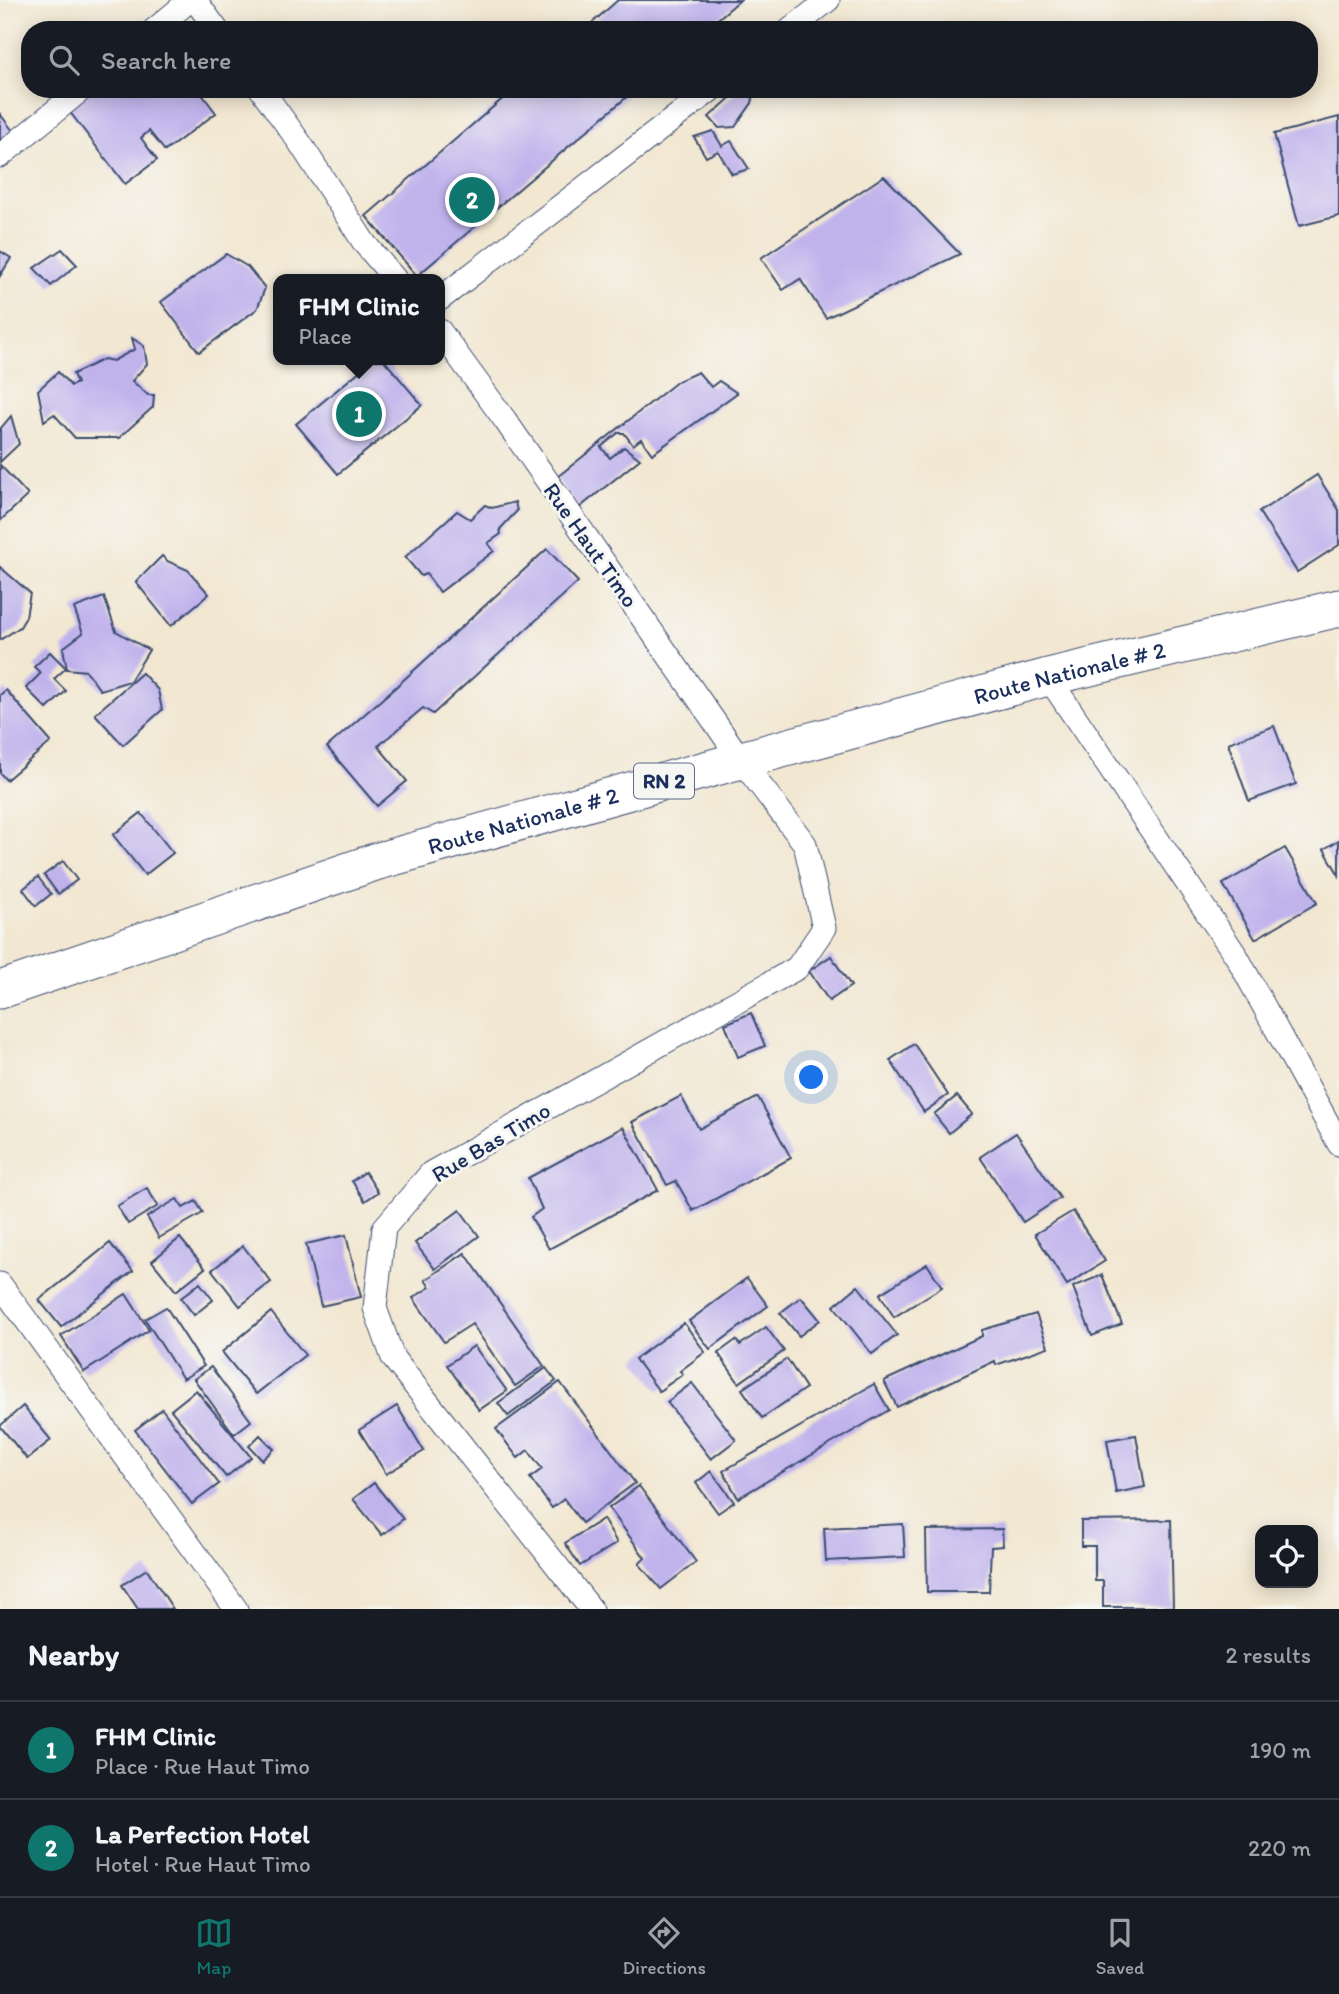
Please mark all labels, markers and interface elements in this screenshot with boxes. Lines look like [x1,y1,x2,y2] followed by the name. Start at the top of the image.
[21,21,1318,98] search box
[45,41,83,79] icon: search
[101,44,231,76] text: Search here
[449,174,495,226] pin: 2
[273,274,445,365] popup
[299,290,419,322] text: FHM Clinic
[299,322,352,350] text: Place
[336,388,382,440] pin: 1
[538,477,644,613] street label: Rue Haut Timo
[970,636,1168,710] street label: Route Nationale # 2
[634,764,694,798] road number: RN 2
[425,781,622,861] street label: Route Nationale # 2
[794,1060,828,1094] your location
[427,1096,555,1188] street label: Rue Bas Timo
[1255,1525,1318,1588] map controls
[1255,1525,1318,1588] button: locate
[28,1636,119,1673] text: Nearby
[1225,1641,1311,1669] text: 2 results
[95,1720,216,1752] text: FHM Clinic
[46,1736,56,1764] text: 1
[1250,1736,1311,1764] text: 190 m
[95,1752,310,1780] text: Place · Rue Haut Timo
[95,1818,310,1850] text: La Perfection Hotel
[45,1834,57,1862] text: 2
[1248,1834,1311,1862] text: 220 m
[95,1850,311,1878] text: Hotel · Rue Haut Timo
[195,1914,233,1979] tab: Map
[622,1914,706,1979] tab: Directions
[1096,1914,1144,1979] tab: Saved

